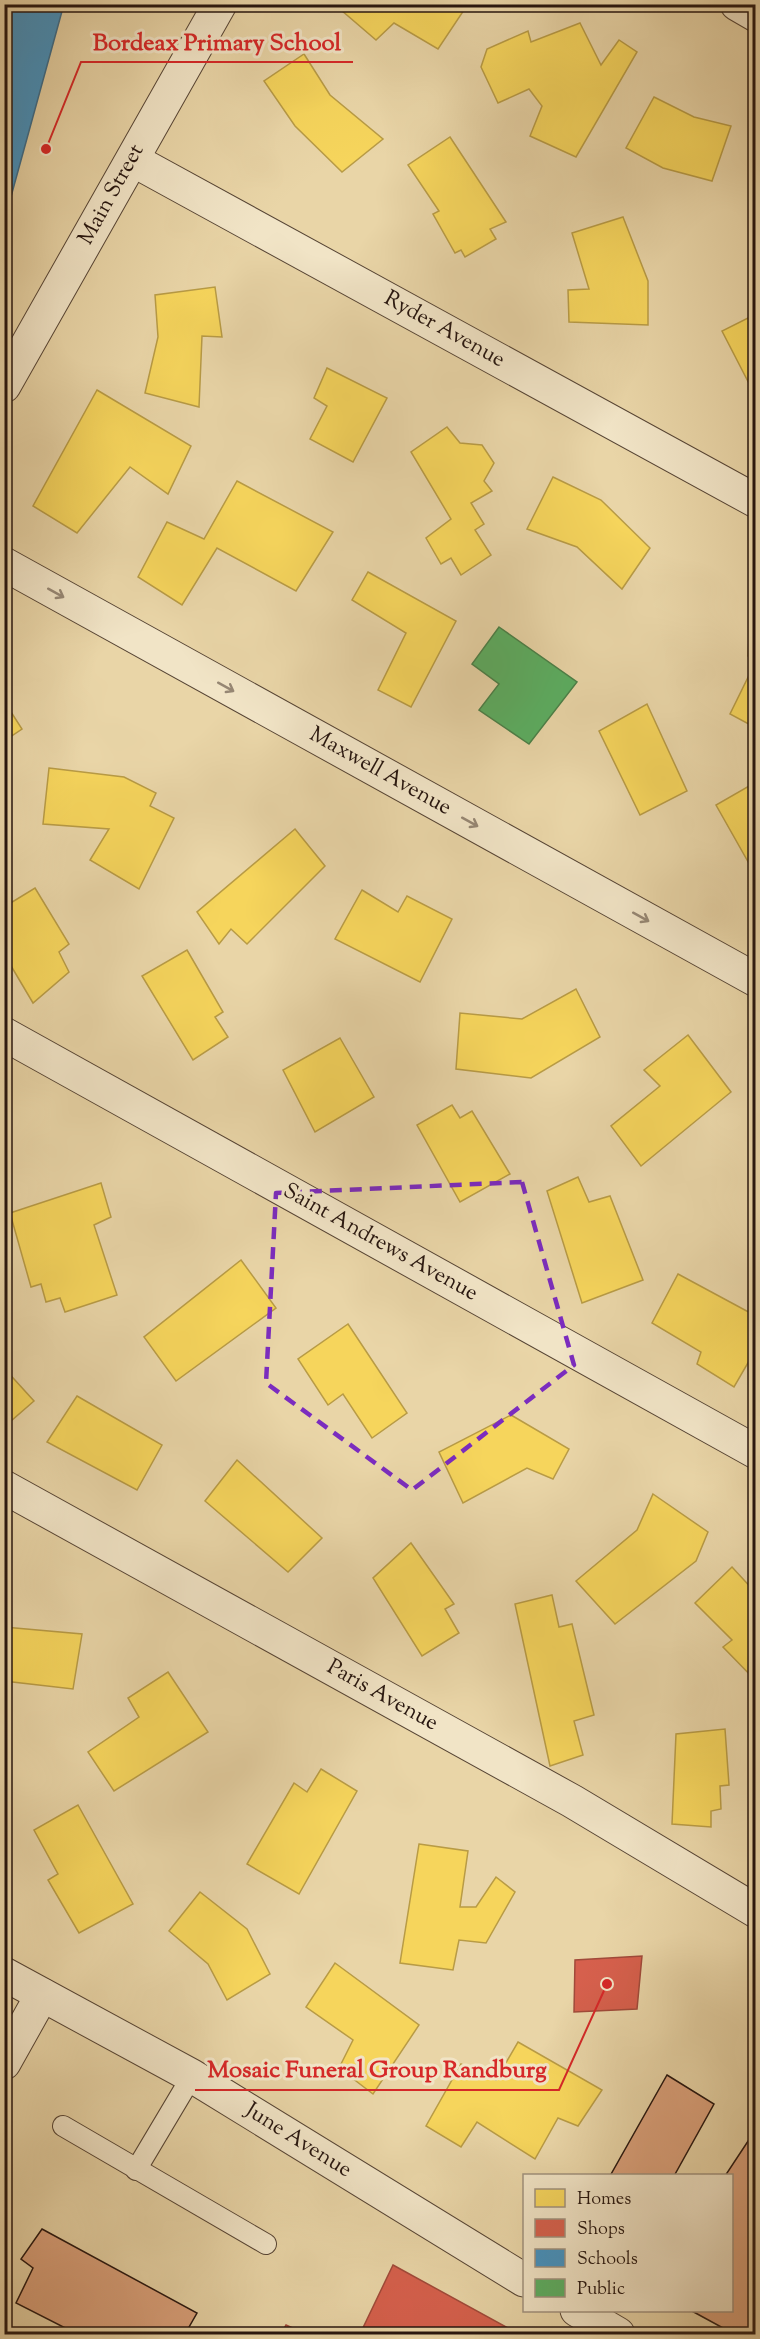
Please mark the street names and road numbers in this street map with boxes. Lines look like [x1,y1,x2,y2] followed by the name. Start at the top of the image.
[71,138,153,251] street label: Main Street
[378,284,510,376] street label: Ryder Avenue
[303,720,457,824] street label: Maxwell Avenue
[277,1176,483,1310] street label: Saint Andrews Avenue
[320,1652,444,1740] street label: Paris Avenue
[238,2095,357,2186] street label: June Avenue

